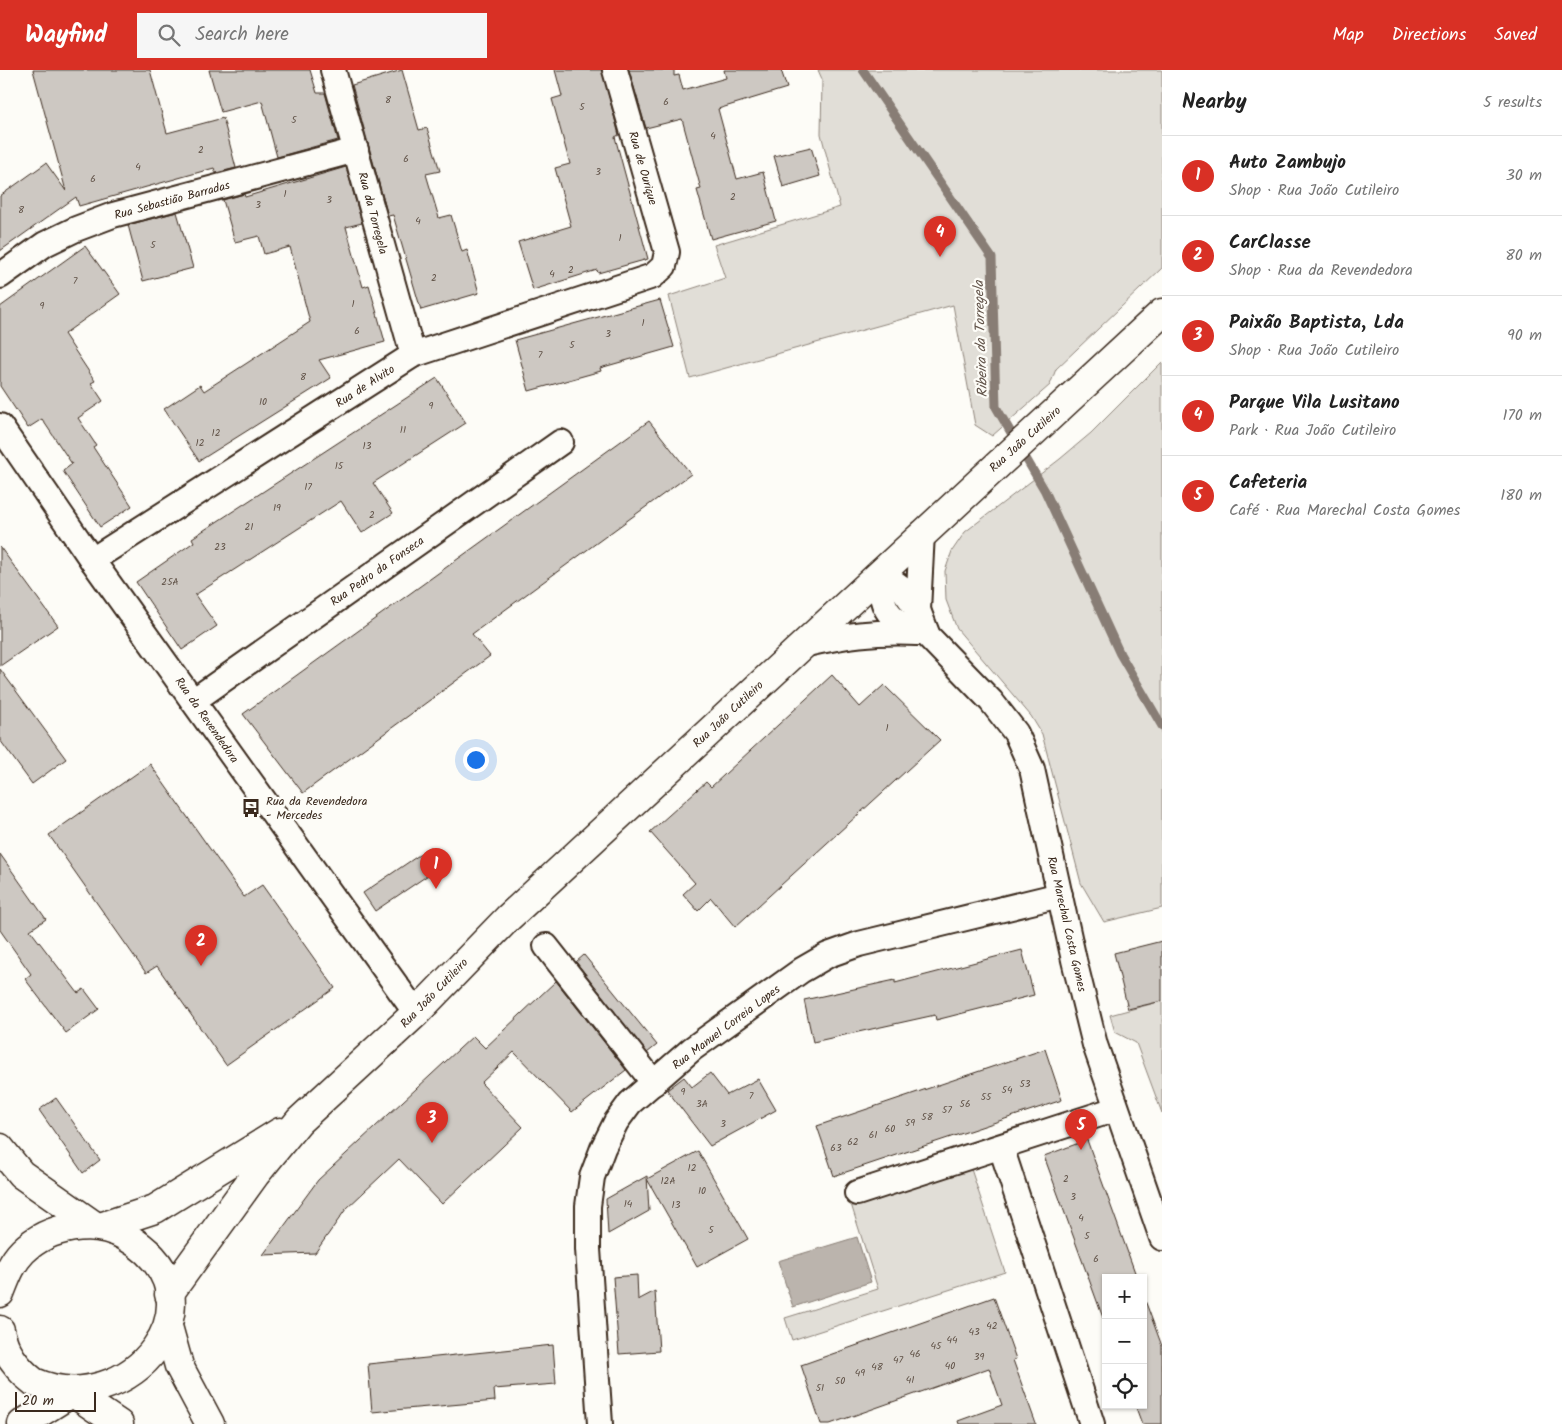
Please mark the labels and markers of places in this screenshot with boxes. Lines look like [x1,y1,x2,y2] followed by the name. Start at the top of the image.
[924,216,956,257] pin: 4
[266,792,368,825] place label: Rua da Revendedora - Mercedes
[240,797,262,819] bus stop icon: Rua da Revendedora - Mercedes
[420,848,452,889] pin: 1
[185,925,217,966] pin: 2
[416,1102,448,1143] pin: 3
[1065,1109,1097,1150] pin: 5

